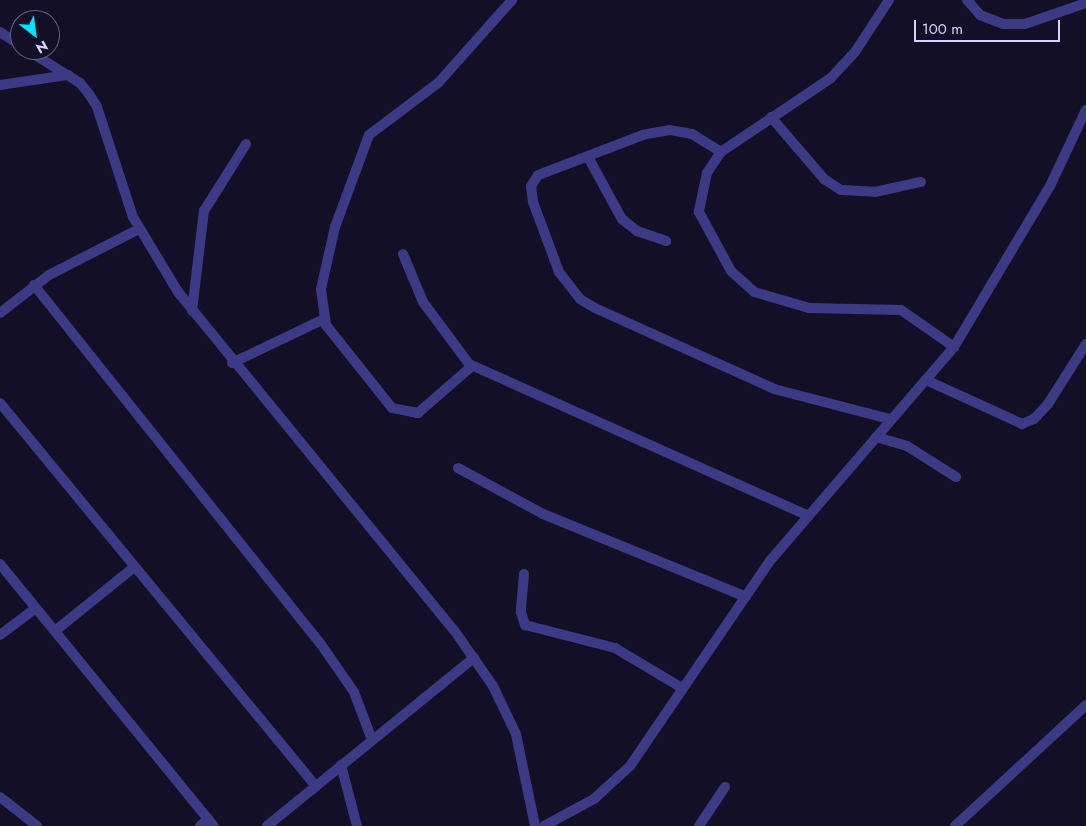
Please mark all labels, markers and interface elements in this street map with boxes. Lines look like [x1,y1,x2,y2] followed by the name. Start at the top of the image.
[10,10,60,60] north arrow
[916,10,1062,42] scale bar
[922,18,963,40] text: 100 m
[32,36,52,59] text: N

